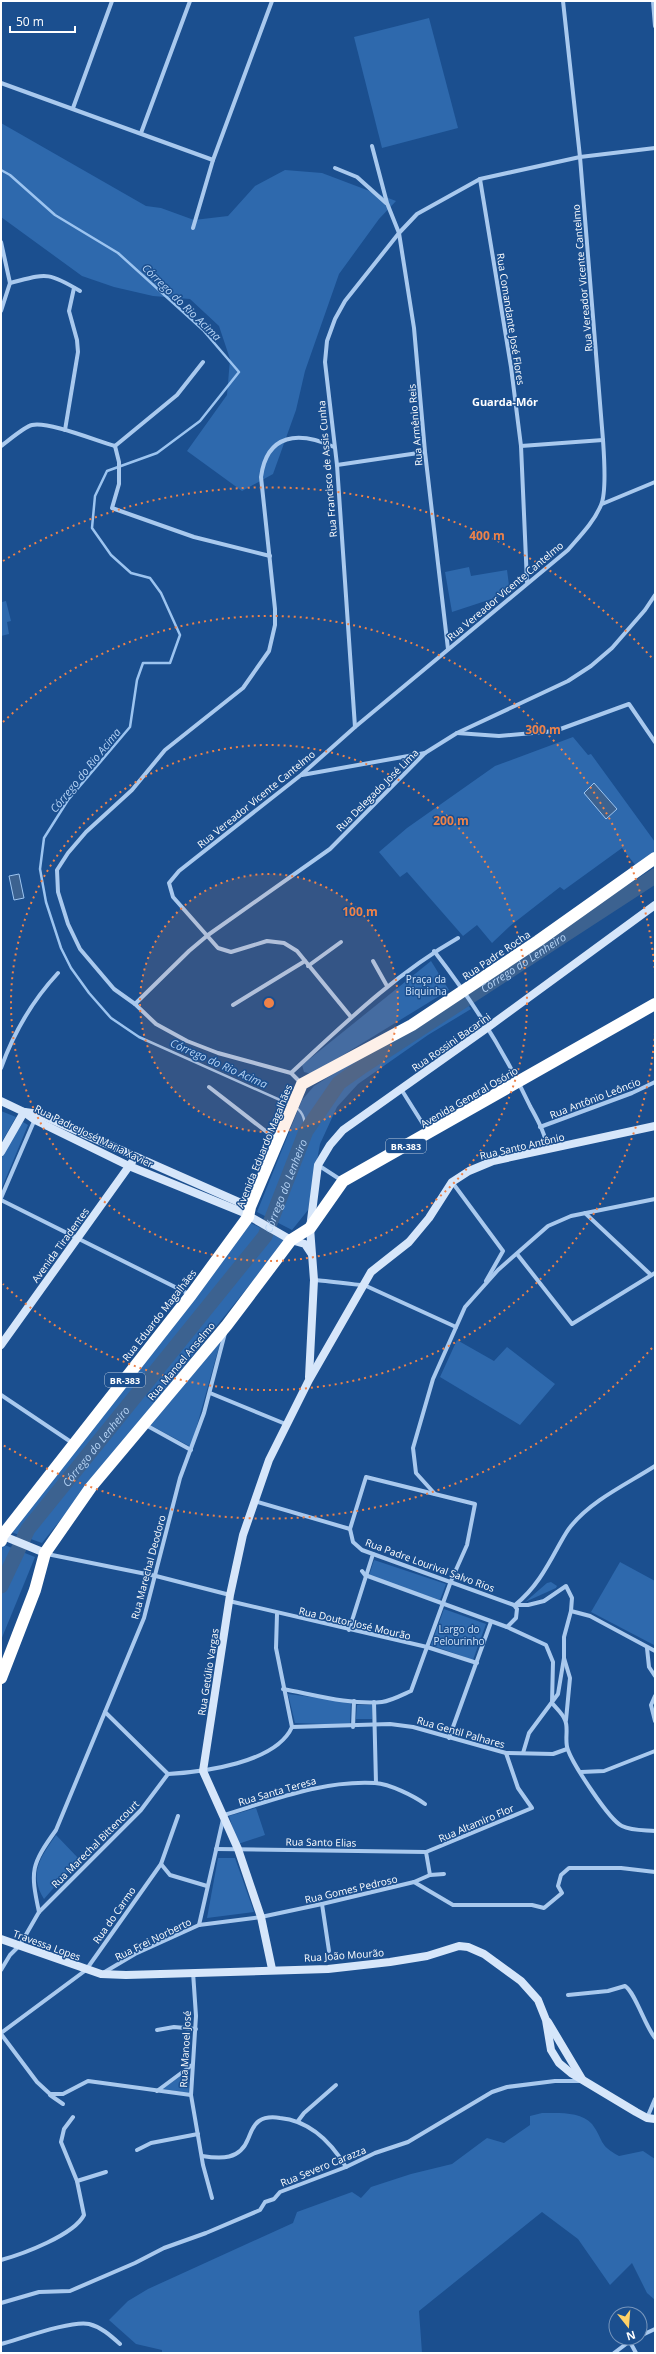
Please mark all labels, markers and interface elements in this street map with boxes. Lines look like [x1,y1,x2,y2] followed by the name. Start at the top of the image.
[10,8,75,34] scale bar
[16,13,44,30] text: 50 m
[569,204,595,352] street label: Rua Vereador Vicente Cantelmo
[494,252,528,386] street label: Rua Comandante José Flores
[139,260,225,344] water label: Córrego do Rio Acima
[404,383,426,467] street label: Rua Armênio Reis
[472,394,538,409] district label: Guarda-Mór
[314,400,340,538] street label: Rua Francisco de Assis Cunha
[469,527,505,544] text: 400 m
[444,538,566,644] street label: Rua Vereador Vicente Cantelmo
[525,721,561,738] text: 300 m
[46,725,124,815] water label: Córrego do Rio Acima
[333,746,421,834] street label: Rua Delegado José Lima
[194,747,318,851] street label: Rua Vereador Vicente Cantelmo
[433,812,469,829] text: 200 m
[342,903,378,920] text: 100 m
[459,927,533,983] street label: Rua Padre Rocha
[477,929,569,995] water label: Córrego do Lenheiro
[405,972,447,998] park label: Praça da Biquinha
[262,996,276,1010] centre of rings
[409,1009,493,1075] street label: Rua Rossini Bacarini
[168,1035,270,1091] water label: Córrego do Rio Acima
[418,1063,520,1131] street label: Avenida General Osório
[548,1074,642,1122] street label: Rua Antônio Leôncio
[233,1082,295,1210] street label: Avenida Eduardo Magalhães
[33,1101,155,1171] street label: Rua Padre José Maria Xavier
[478,1129,566,1163] street label: Rua Santo Antônio
[260,1137,310,1235] water label: Córrego do Lenheiro
[386,1139,426,1153] road number: BR-383
[28,1205,92,1285] street label: Avenida Tiradentes
[119,1266,199,1364] street label: Rua Eduardo Magalhães
[144,1319,218,1403] street label: Rua Manoel Anselmo
[105,1373,145,1387] road number: BR-383
[58,1403,132,1489] water label: Córrego do Lenheiro
[127,1513,169,1621] street label: Rua Marechal Deodoro
[363,1535,497,1595] street label: Rua Padre Lourival Salvo Rios
[298,1603,412,1643] street label: Rua Doutor José Mourão
[433,1622,485,1648] park label: Largo do Pelourinho
[194,1627,222,1717] street label: Rua Getúlio Vargas
[415,1713,507,1751] street label: Rua Gentil Palhares
[236,1773,318,1809] street label: Rua Santa Teresa
[48,1797,142,1891] street label: Rua Marechal Bittencourt
[436,1801,516,1845] street label: Rua Altamiro Flor
[286,1834,357,1850] street label: Rua Santo Elias
[303,1872,399,1906] street label: Rua Gomes Pedroso
[89,1884,139,1946] street label: Rua do Carmo
[112,1914,194,1964] street label: Rua Frei Norberto
[11,1926,83,1964] street label: Travessa Lopes
[304,1945,384,1965] street label: Rua João Mourão
[176,2010,194,2088] street label: Rua Manoel José
[278,2142,368,2190] street label: Rua Severo Carazza
[608,2306,648,2346] north arrow
[625,2328,638,2345] text: N

